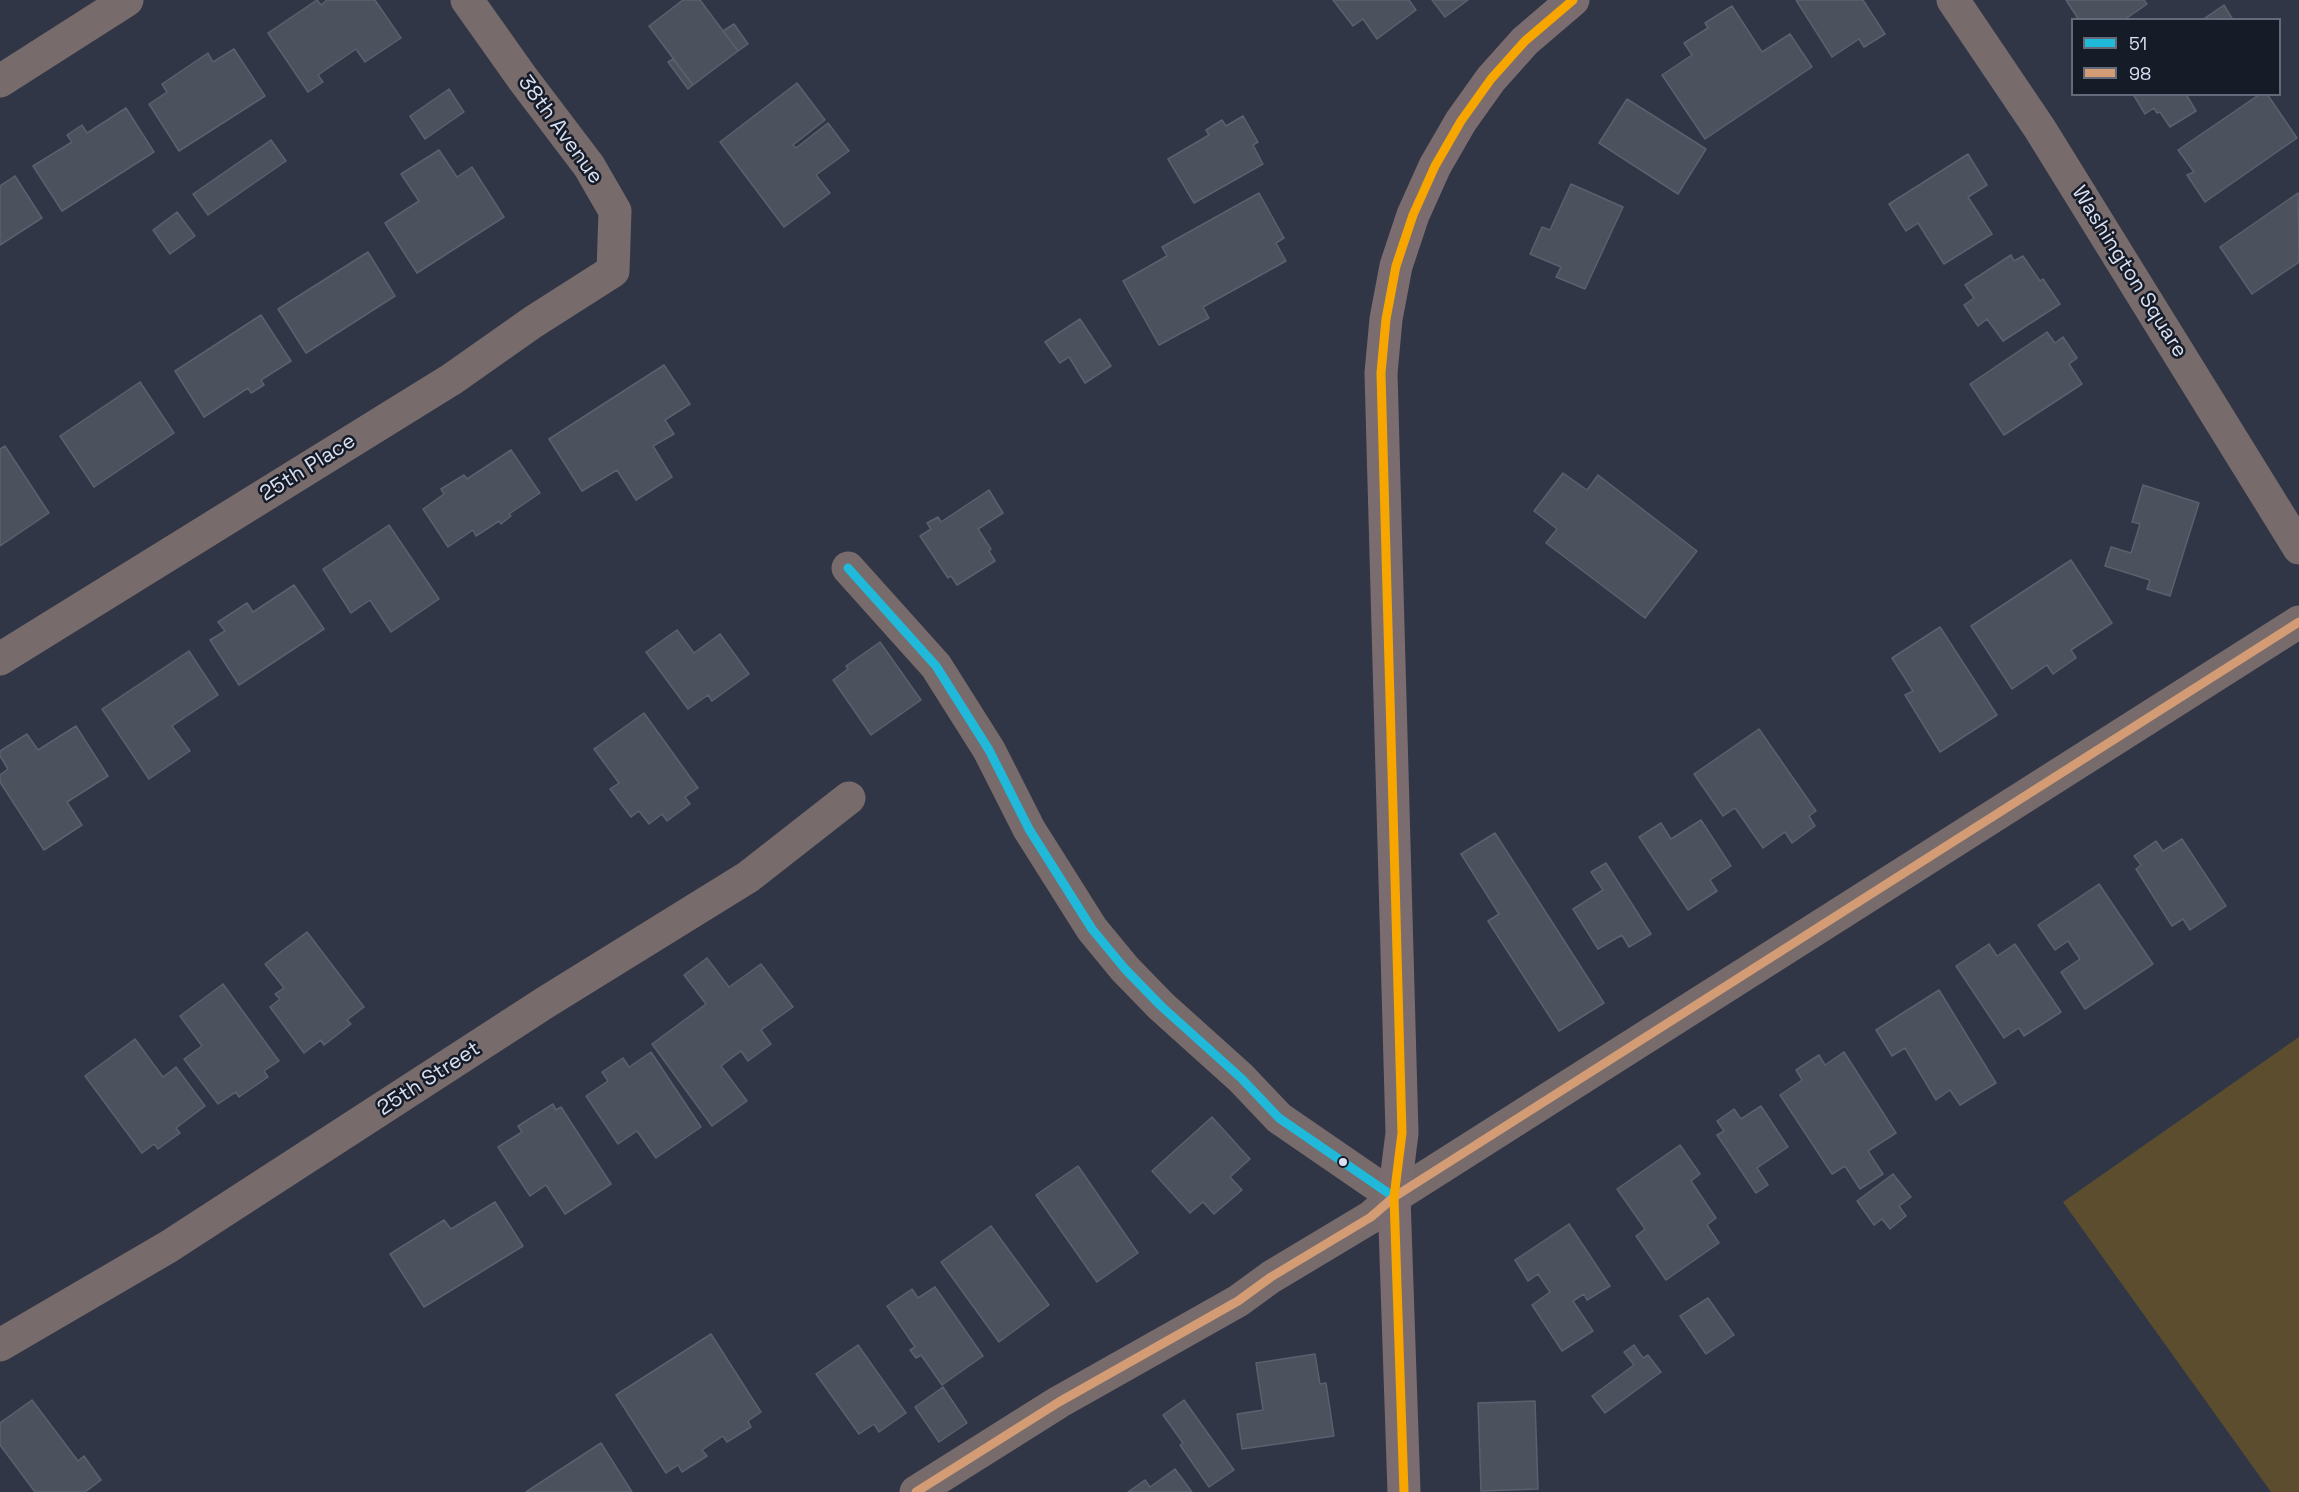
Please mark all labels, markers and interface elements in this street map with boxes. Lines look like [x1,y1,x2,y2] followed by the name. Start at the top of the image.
[2071,18,2281,96] legend
[2129,32,2147,55] text: 51
[2129,62,2151,85] text: 98
[512,71,608,189] street label: 38th Avenue
[2066,182,2192,362] street label: Washington Square
[256,429,360,507] street label: 25th Place
[373,1036,485,1122] street label: 25th Street
[1337,1156,1349,1168] unlabelled marker

